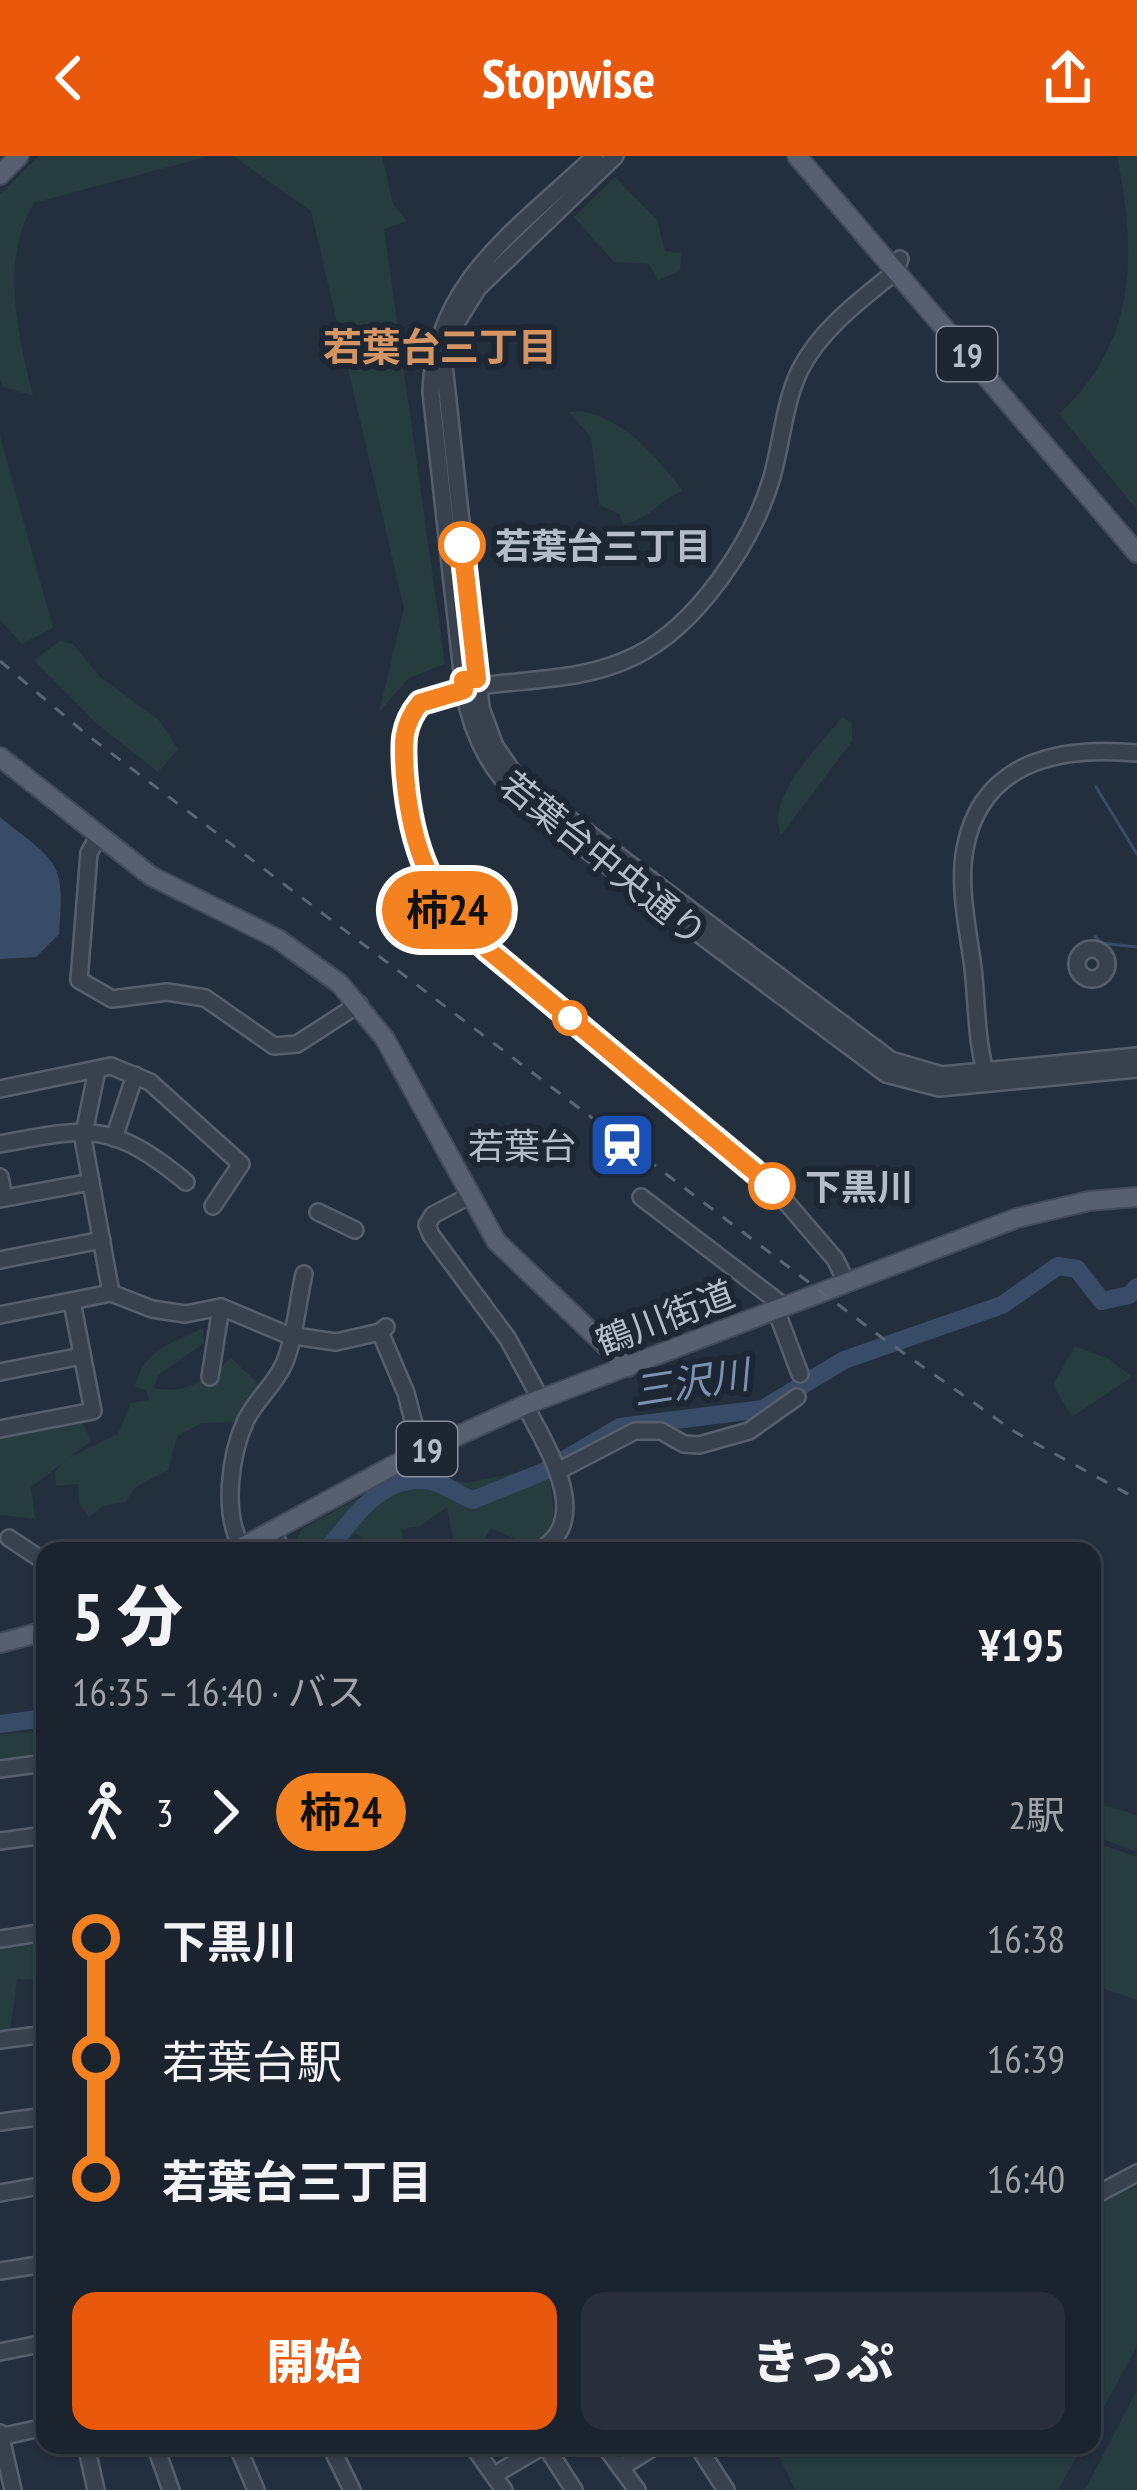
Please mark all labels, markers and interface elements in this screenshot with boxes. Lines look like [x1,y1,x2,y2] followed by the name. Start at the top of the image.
[482,43,655,113] text: Stopwise
[36,45,102,111] icon: back
[1035,45,1101,111] icon: share
[323,321,557,372] district label: 若葉台三丁目
[937,327,997,381] road number: 19
[495,522,711,569] place label: 若葉台三丁目
[440,523,484,567] marker: 若葉台三丁目
[491,760,717,956] street label: 若葉台中央通り
[378,871,516,949] line badge: 柿24
[406,882,488,937] text: 柿24
[554,1002,586,1034] unlabelled marker
[587,1110,657,1180] station icon: 若葉台
[468,1122,576,1169] place label: 若葉台
[805,1163,913,1210] place label: 下黒川
[750,1164,794,1208] marker: 下黒川
[589,1269,741,1365] street label: 鶴川街道
[629,1347,757,1416] water label: 三沢川
[397,1422,457,1476] road number: 19
[72,1573,183,1658] text: 5 分
[979,1615,1065,1673] text: ¥195
[72,1666,366,1717] text: 16:35 – 16:40 · バス
[72,1779,138,1845] icon: walk
[192,1779,258,1845] icon: forward
[300,1784,382,1839] text: 柿24
[156,1787,174,1838] text: 3
[1008,1789,1065,1840] text: 2駅
[162,1912,297,1970] text: 下黒川
[987,1913,1065,1964] text: 16:38
[162,2032,342,2090] text: 若葉台駅
[987,2033,1065,2084] text: 16:39
[162,2152,432,2210] text: 若葉台三丁目
[987,2153,1065,2204] text: 16:40
[72,2292,557,2430] button: 開始
[581,2292,1065,2430] button: きっぷ

